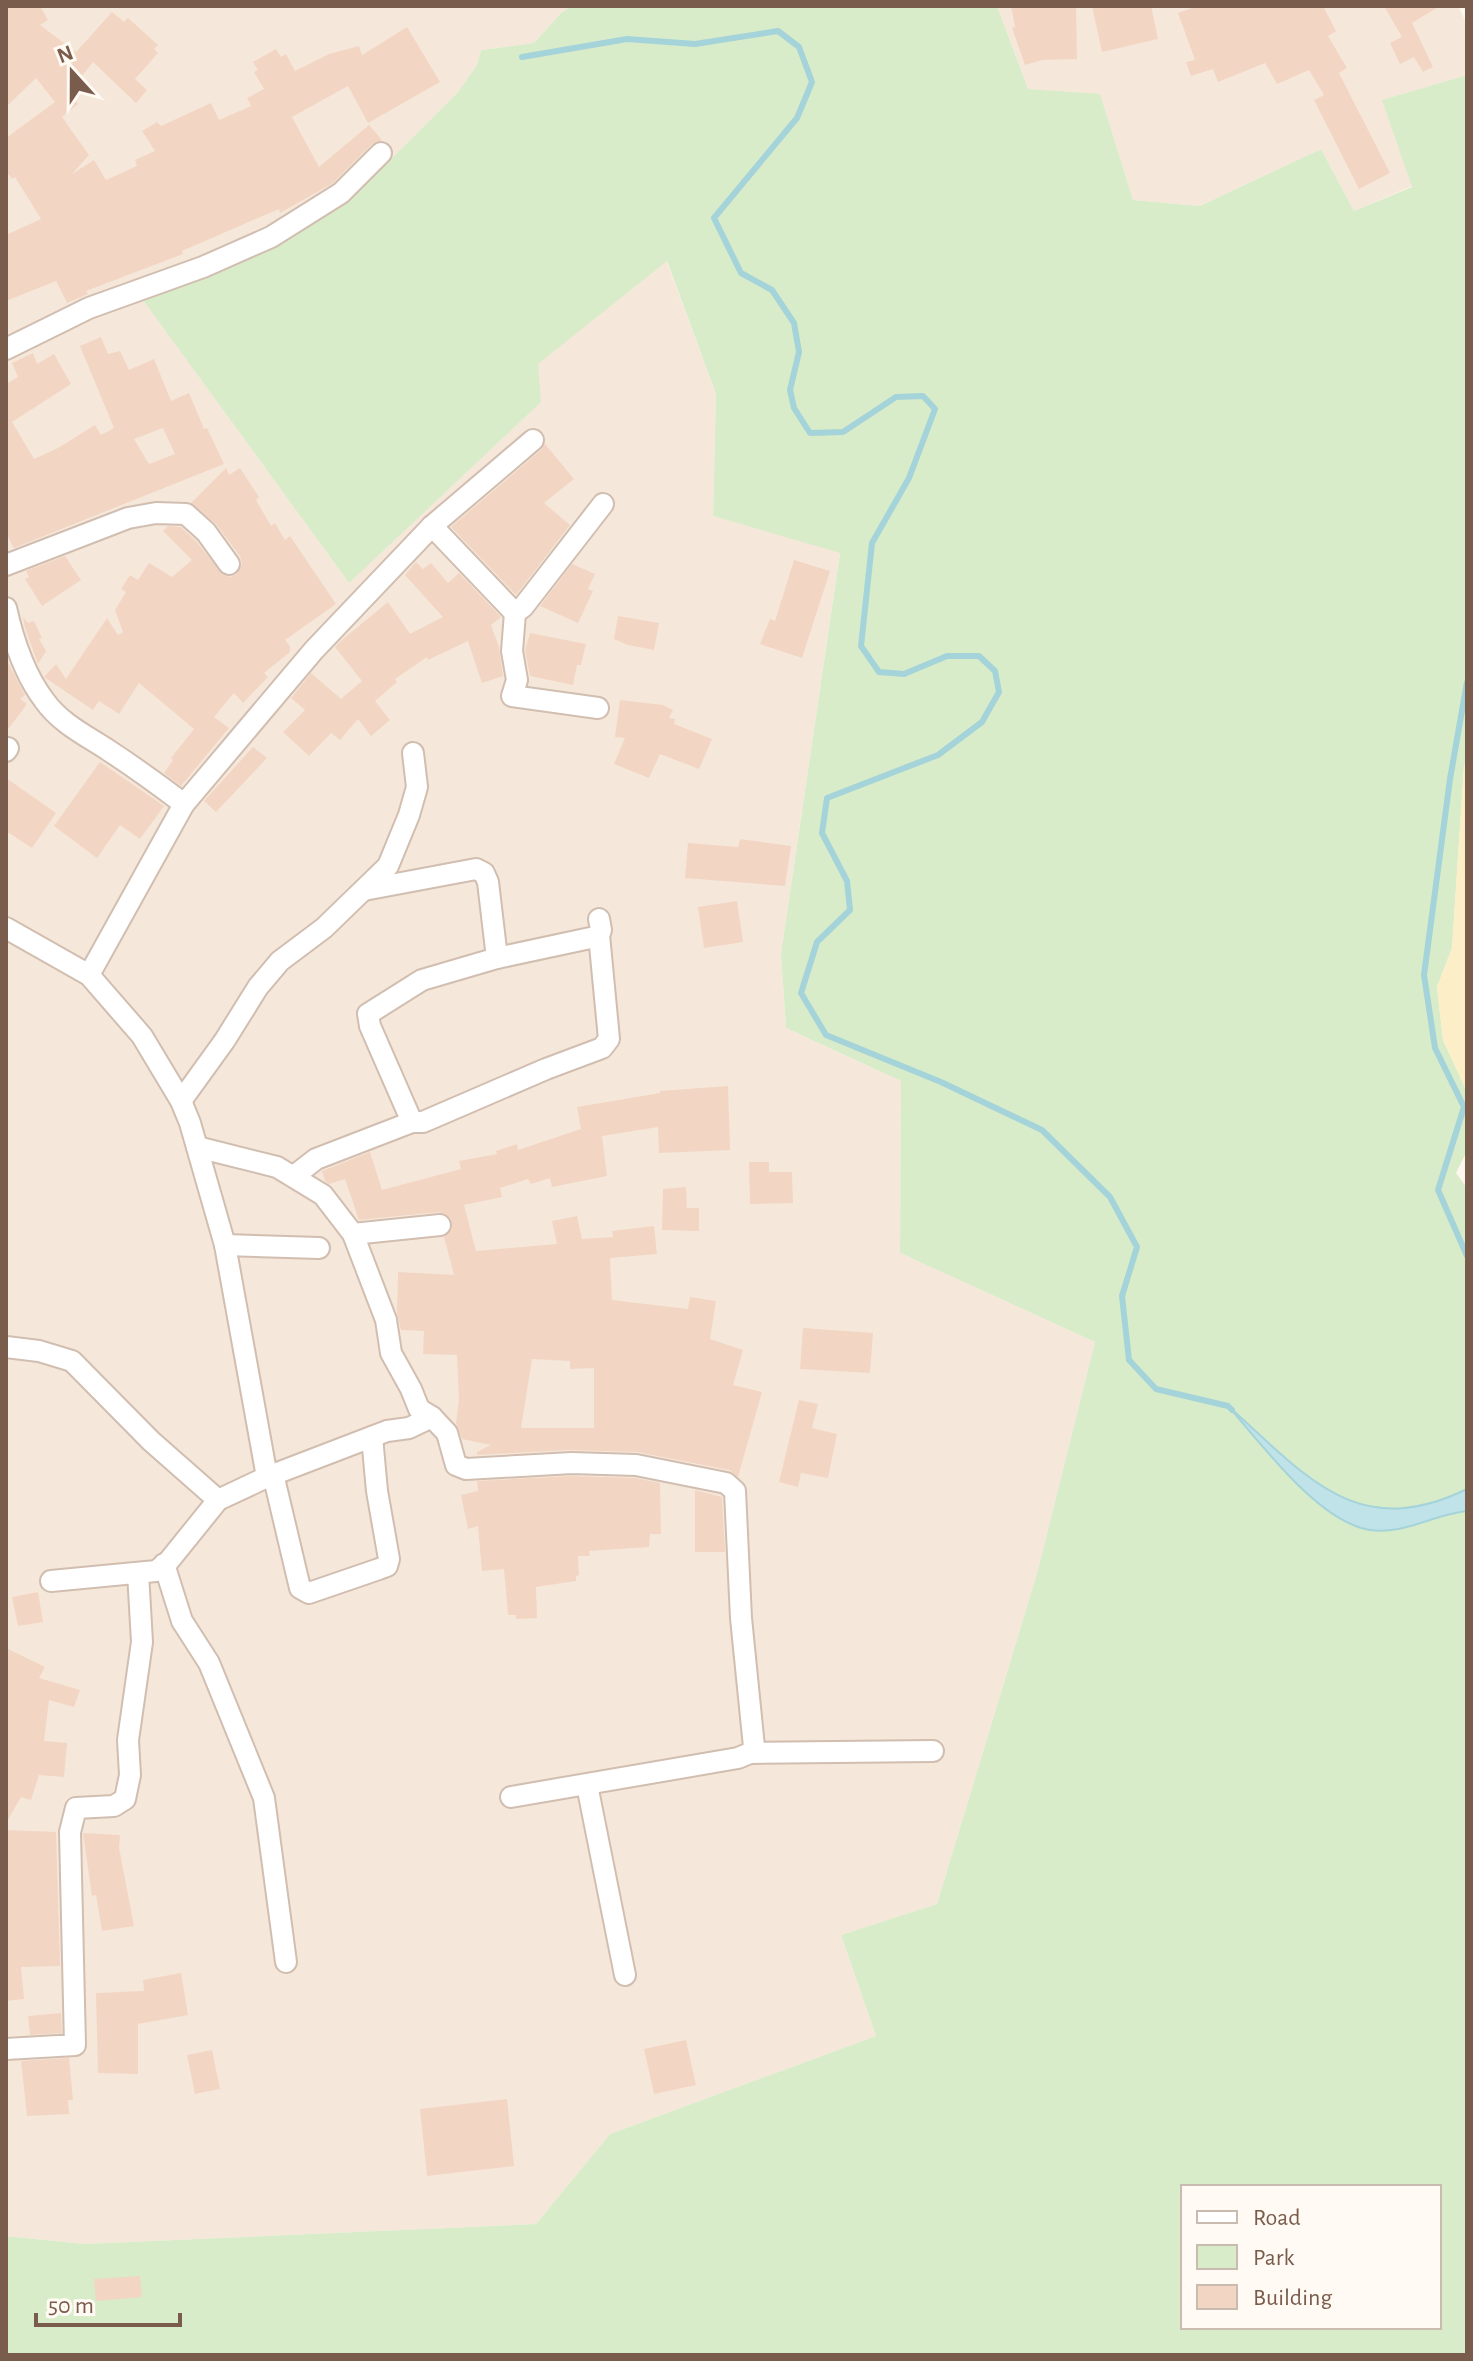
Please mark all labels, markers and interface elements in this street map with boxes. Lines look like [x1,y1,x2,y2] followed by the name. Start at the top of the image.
[32,32,112,112] north arrow
[54,41,76,67] text: N
[1181,2185,1441,2329] legend
[1253,2206,1301,2230] text: Road
[1253,2246,1294,2270] text: Park
[36,2277,180,2327] scale bar
[1253,2286,1332,2310] text: Building
[48,2294,94,2318] text: 50 m

